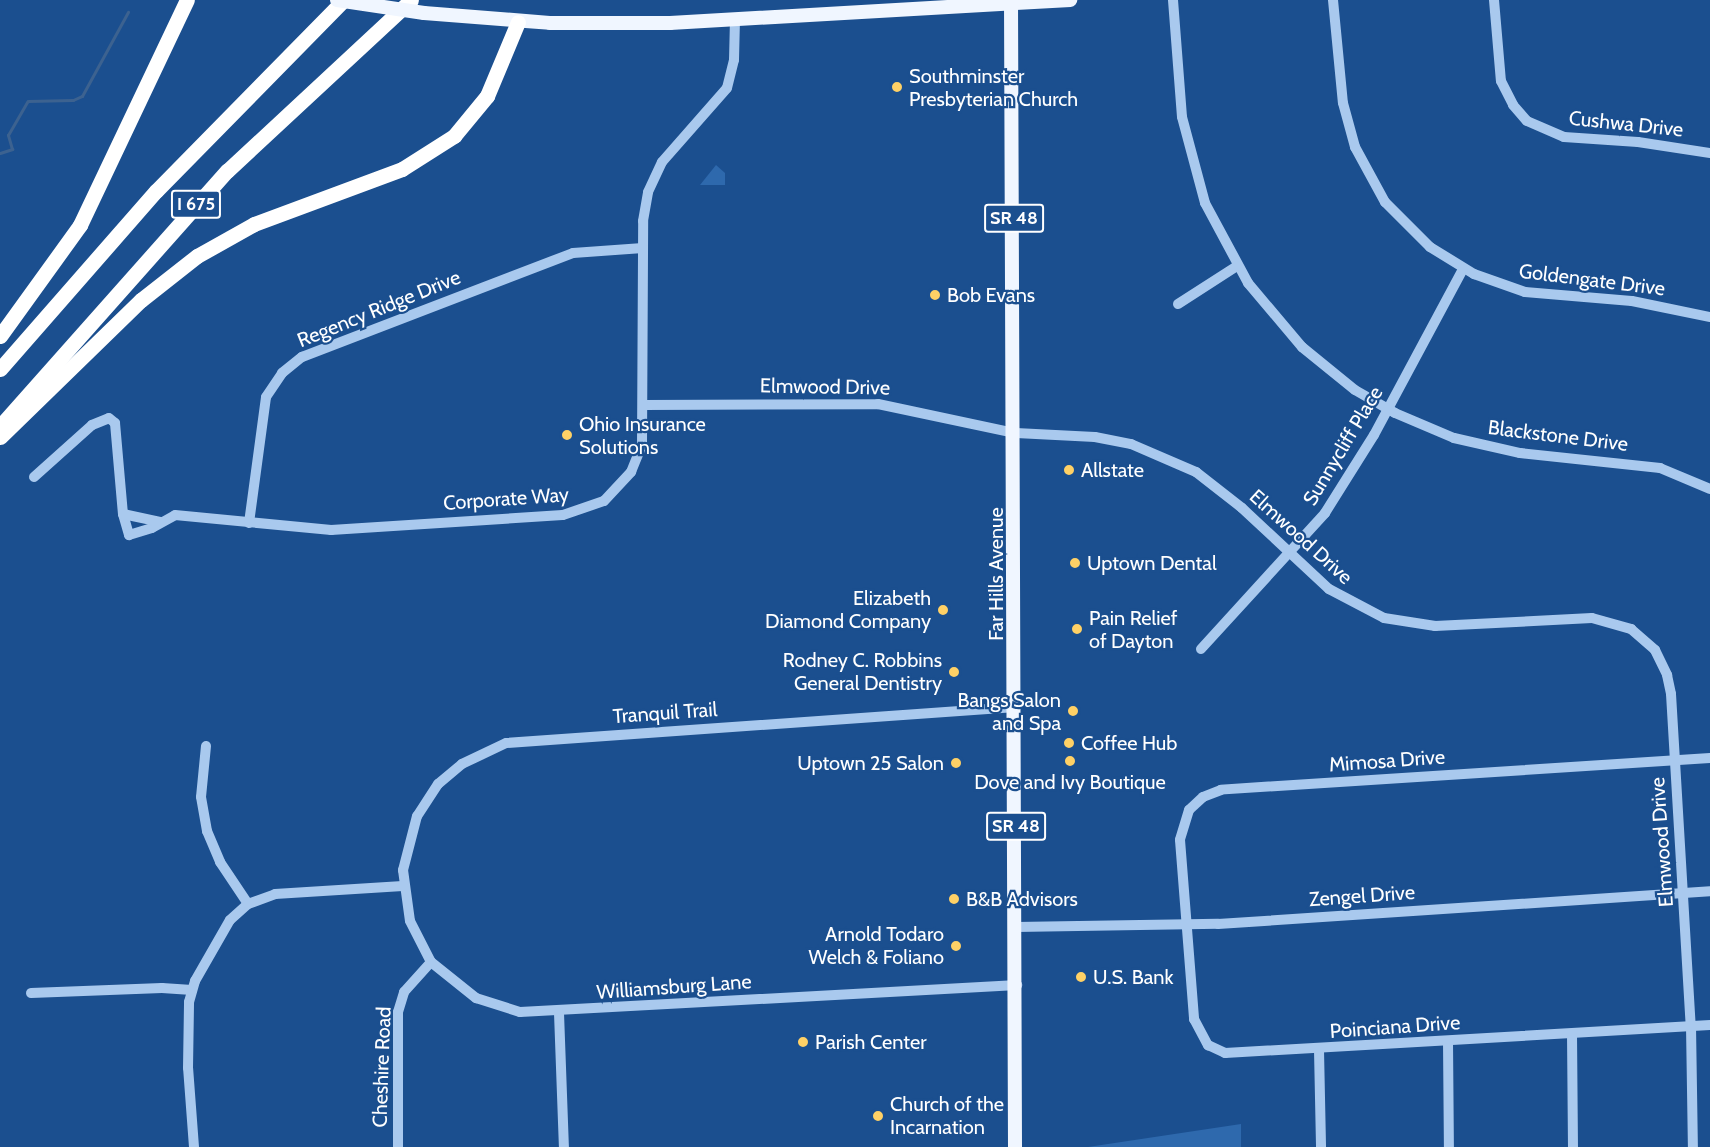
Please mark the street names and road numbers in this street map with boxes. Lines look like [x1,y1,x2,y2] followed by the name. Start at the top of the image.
[1568,106,1684,142] street label: Cushwa Drive
[170,189,222,219] road number: I 675
[984,203,1044,233] road number: SR 48
[1518,259,1666,301] street label: Goldengate Drive
[294,265,464,353] street label: Regency Ridge Drive
[760,374,890,400] street label: Elmwood Drive
[1298,382,1388,510] street label: Sunnycliff Place
[1487,416,1629,456] street label: Blackstone Drive
[442,483,570,515] street label: Corporate Way
[1245,485,1357,589] street label: Elmwood Drive
[984,507,1008,641] street label: Far Hills Avenue
[612,697,718,729] street label: Tranquil Trail
[1328,745,1446,777] street label: Mimosa Drive
[1645,776,1679,908] street label: Elmwood Drive
[986,811,1046,841] road number: SR 48
[1308,880,1416,912] street label: Zengel Drive
[596,970,752,1004] street label: Williamsburg Lane
[368,1006,396,1128] street label: Cheshire Road
[1329,1010,1461,1044] street label: Poinciana Drive

